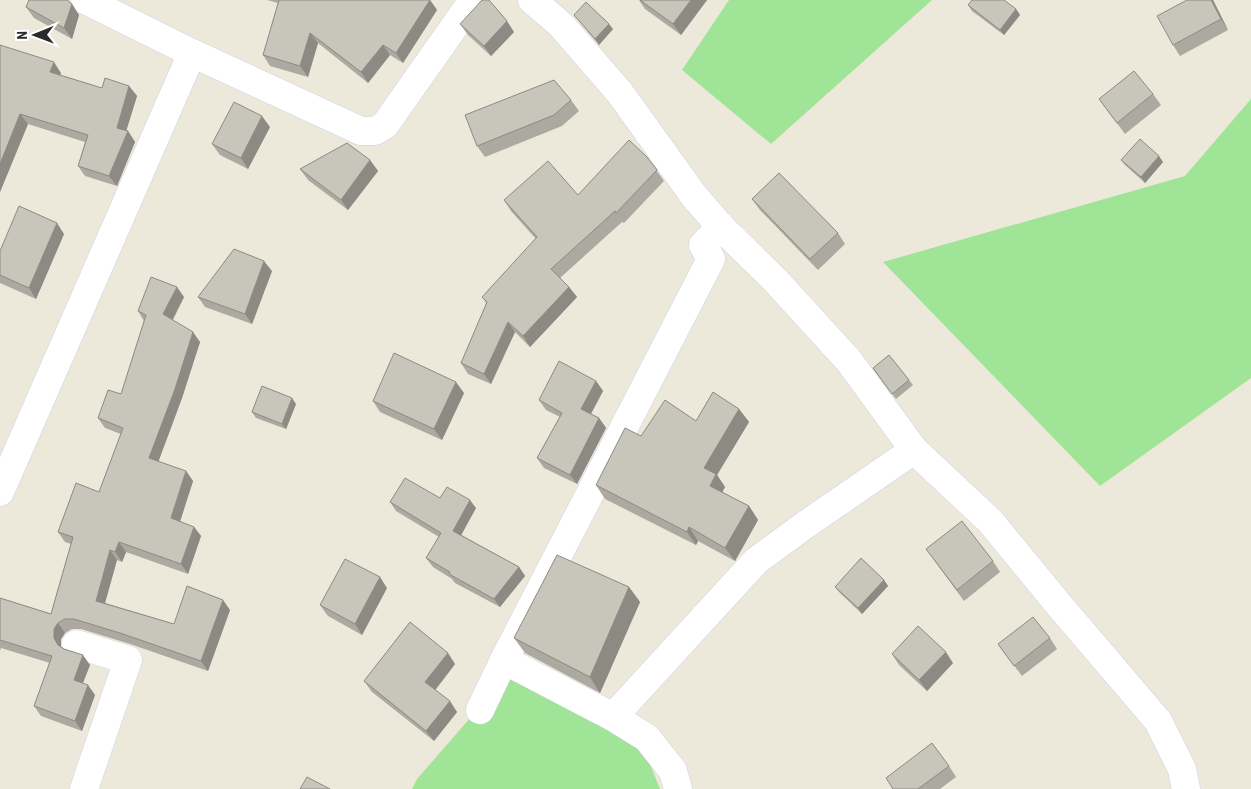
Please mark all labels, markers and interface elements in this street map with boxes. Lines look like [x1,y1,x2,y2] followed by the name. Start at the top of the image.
[10,10,60,60] north arrow
[14,31,30,40] text: N

